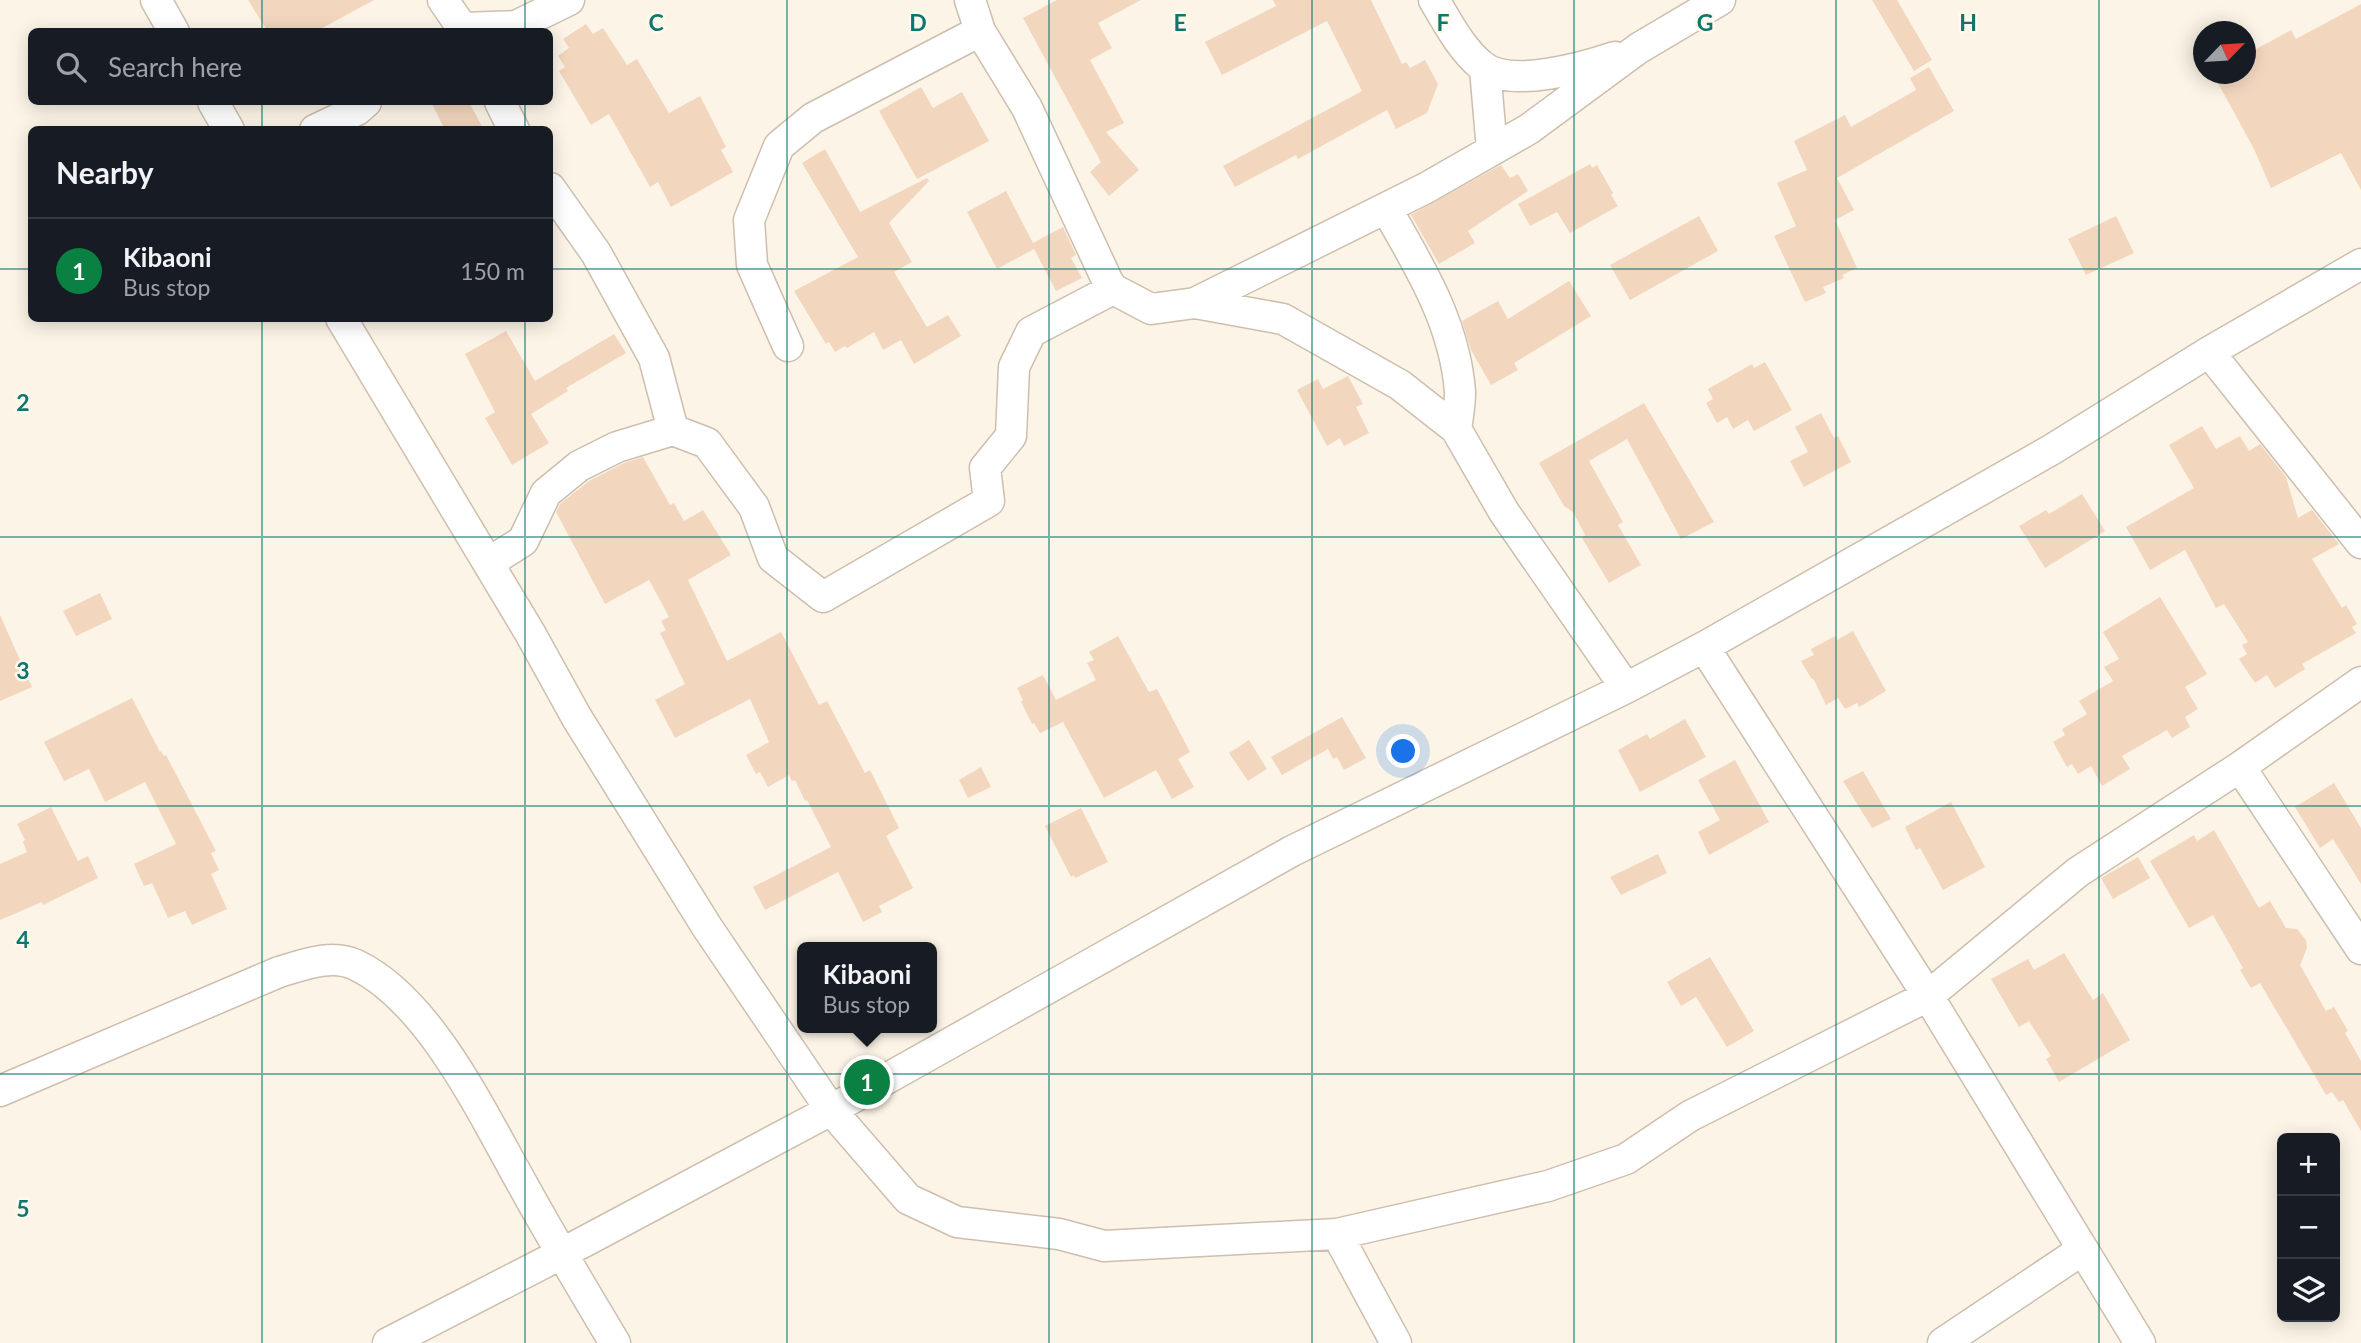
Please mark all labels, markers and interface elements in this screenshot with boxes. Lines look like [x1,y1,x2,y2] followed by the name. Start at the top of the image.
[648,8,664,36] text: C
[909,8,927,36] text: D
[1173,8,1187,36] text: E
[1436,8,1450,36] text: F
[1697,8,1713,36] text: G
[1959,8,1977,36] text: H
[2193,21,2256,84] north arrow
[28,28,553,105] search box
[52,48,90,86] icon: search
[108,51,242,83] text: Search here
[56,154,154,190] text: Nearby
[123,241,212,273] text: Kibaoni
[72,257,86,285] text: 1
[460,257,525,285] text: 150 m
[123,273,210,301] text: Bus stop
[16,388,30,416] text: 2
[16,656,30,684] text: 3
[1386,734,1420,768] your location
[16,925,30,953] text: 4
[797,942,937,1033] popup
[823,958,911,990] text: Kibaoni
[823,990,910,1018] text: Bus stop
[844,1056,890,1108] pin: 1
[2277,1133,2340,1322] map controls
[2277,1133,2340,1196] button: +
[16,1194,30,1222] text: 5
[2277,1196,2340,1259] button: −
[2277,1259,2340,1322] button: layers

